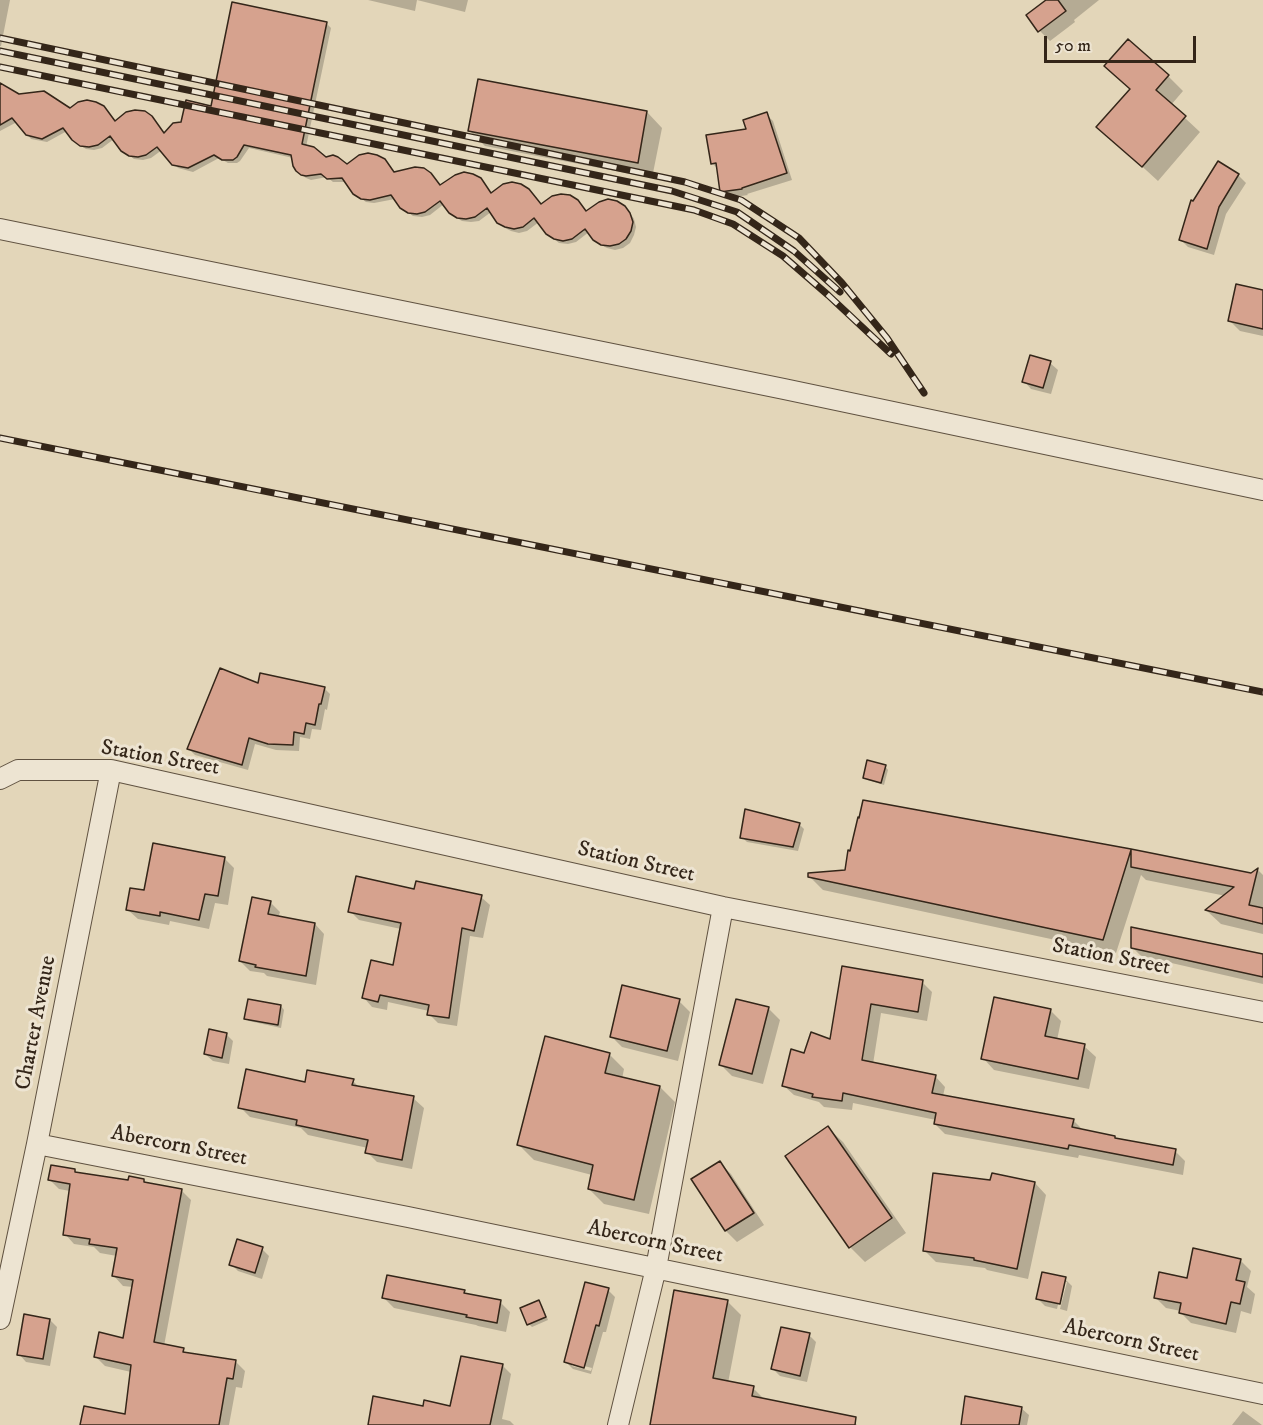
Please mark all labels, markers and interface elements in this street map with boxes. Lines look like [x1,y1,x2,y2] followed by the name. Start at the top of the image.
[1047,24,1198,62] scale bar
[1055,35,1091,57] text: 50 m
[99,736,221,782] street label: Station Street
[575,837,697,889] street label: Station Street
[1050,934,1172,982] street label: Station Street
[11,954,63,1092] street label: Charter Avenue
[109,1121,249,1173] street label: Abercorn Street
[585,1216,725,1270] street label: Abercorn Street
[1061,1315,1201,1369] street label: Abercorn Street

